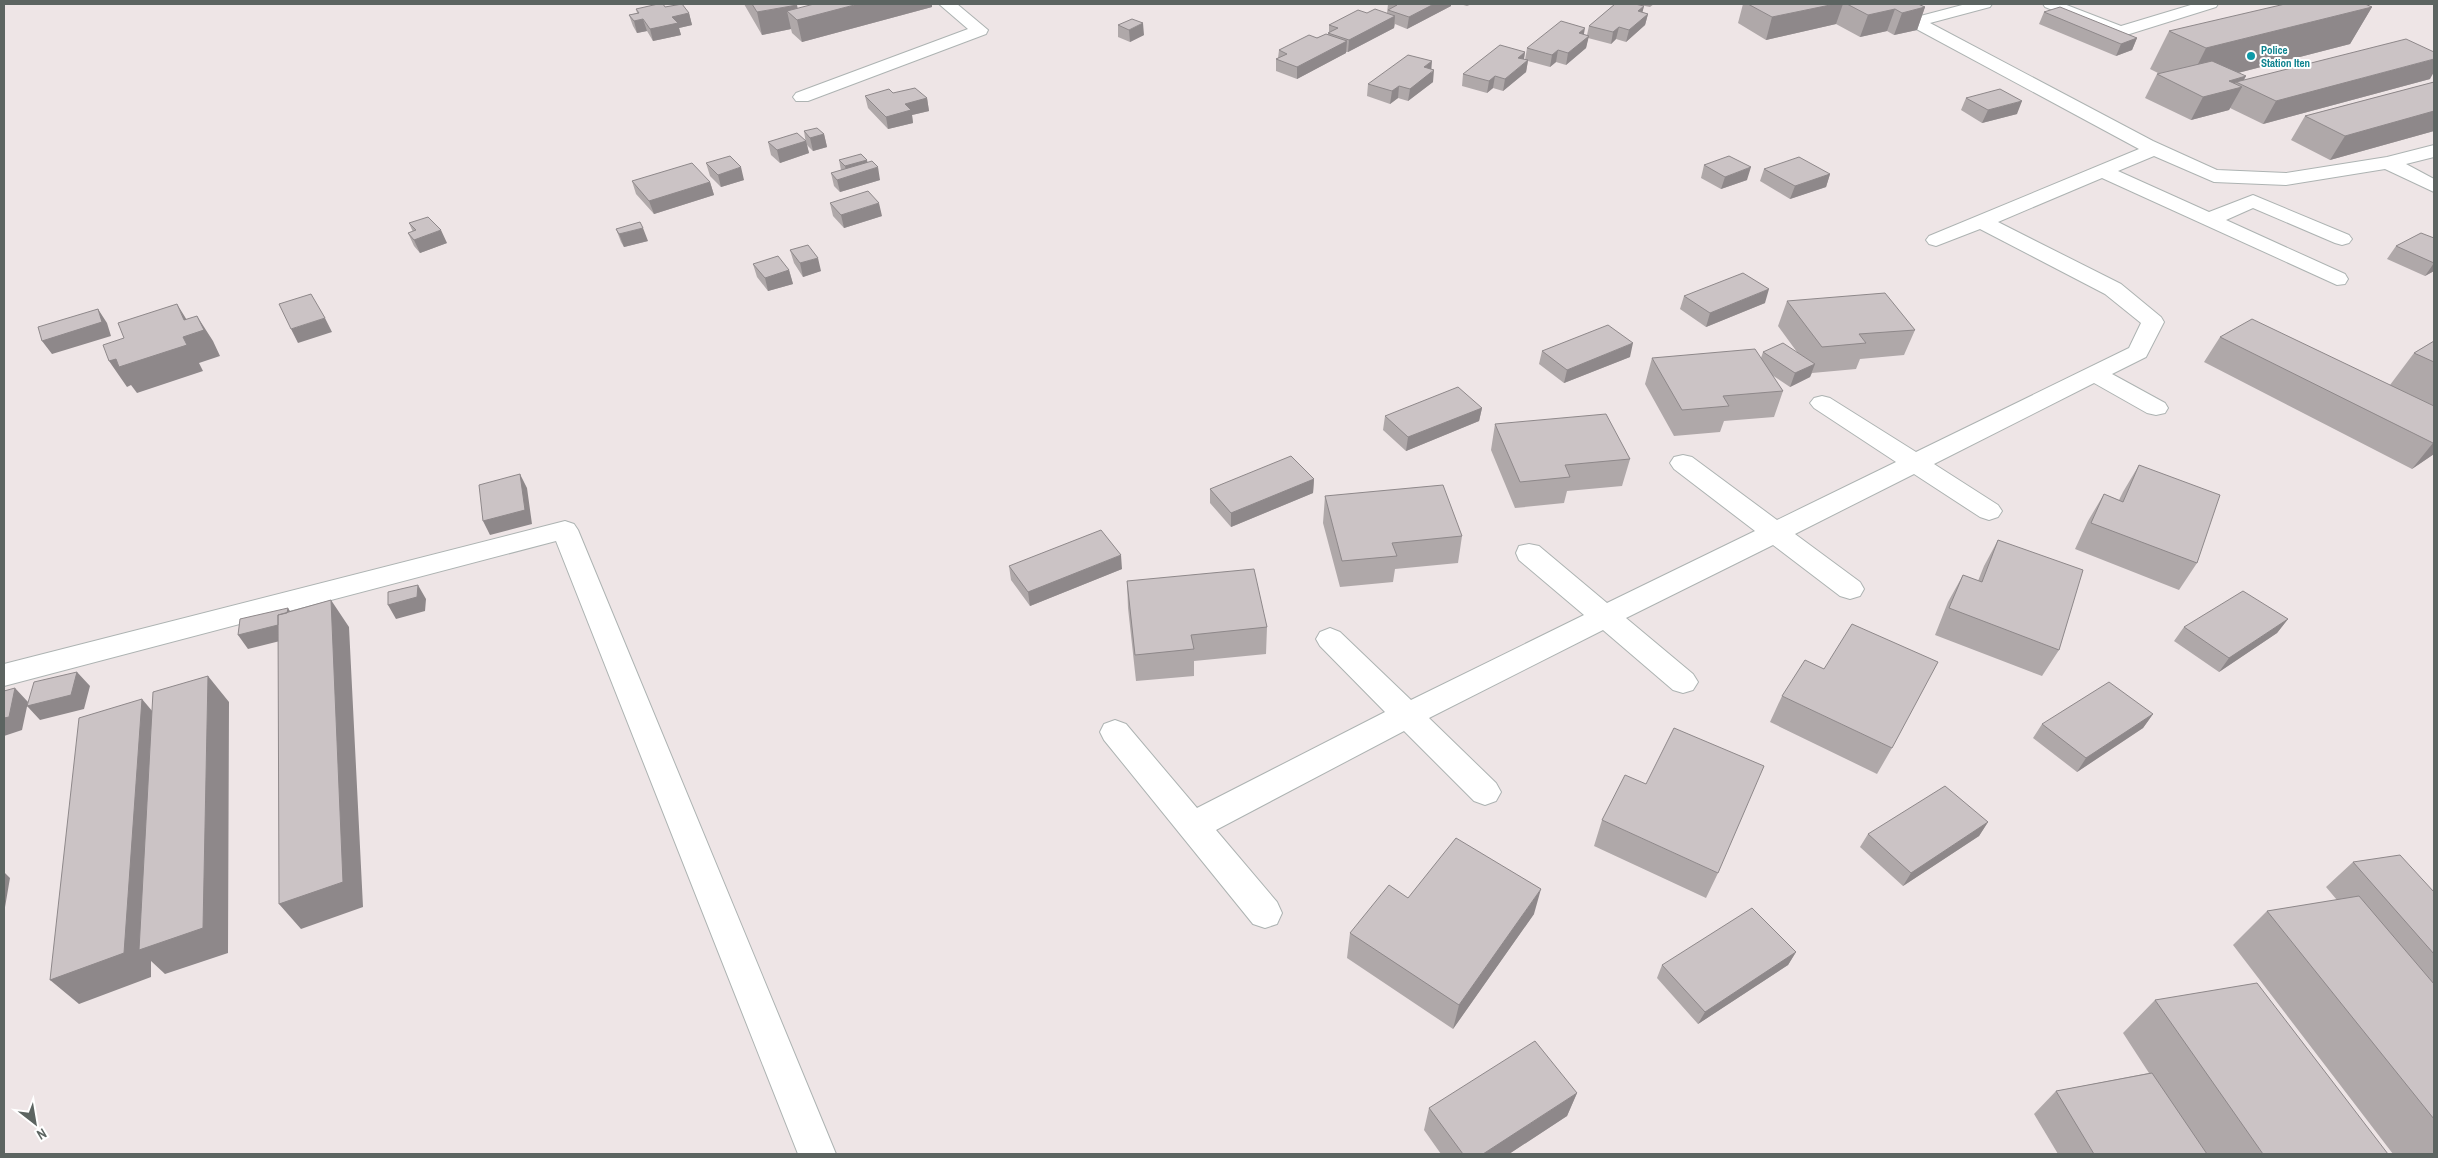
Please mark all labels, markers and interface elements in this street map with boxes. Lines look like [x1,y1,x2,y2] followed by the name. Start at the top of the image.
[2261,43,2310,70] place label: Police Station Iten
[2245,50,2257,62] marker: Police Station Iten
[10,1098,60,1148] north arrow
[34,1124,50,1144] text: N

